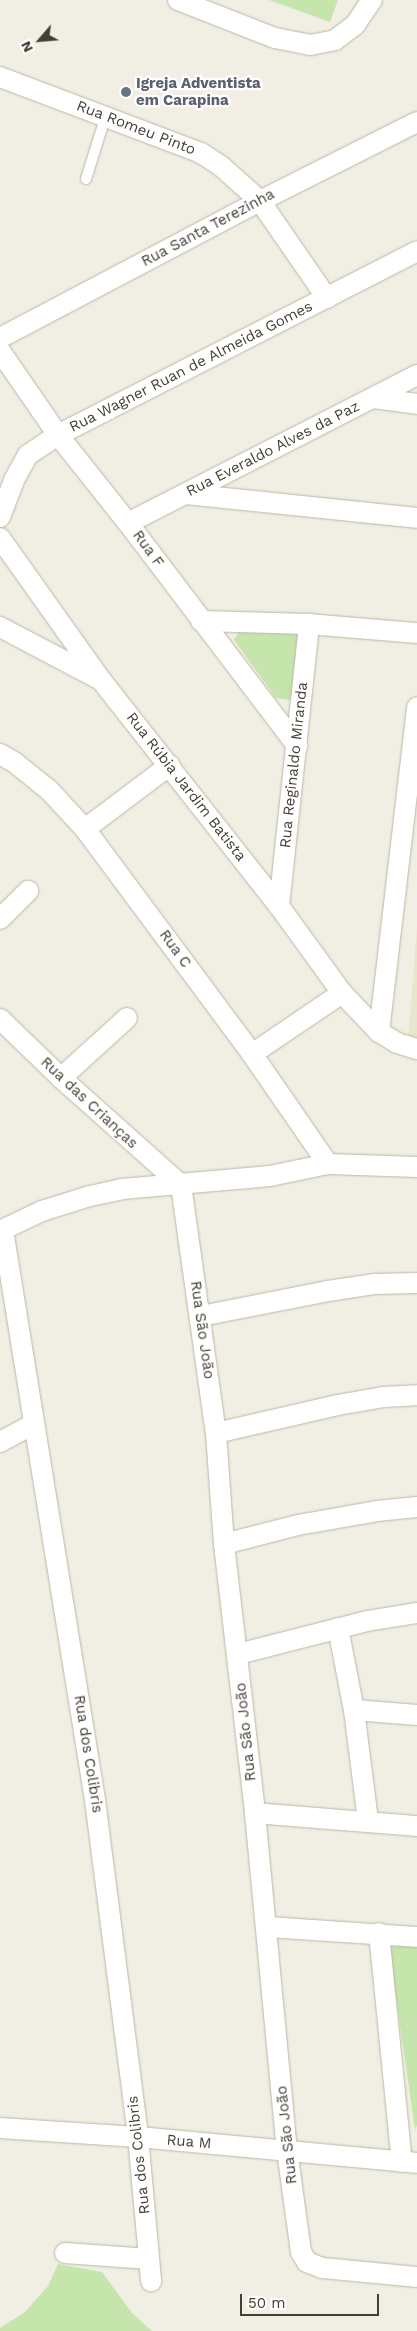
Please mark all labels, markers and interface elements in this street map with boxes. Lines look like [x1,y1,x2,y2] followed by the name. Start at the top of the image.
[15,15,65,65] north arrow
[17,39,36,55] text: N
[136,74,261,109] place label: Igreja Adventista em Carapina
[120,86,132,98] marker: Igreja Adventista em Carapina
[74,97,198,159] street label: Rua Romeu Pinto
[138,185,278,271] street label: Rua Santa Terezinha
[66,297,316,437] street label: Rua Wagner Ruan de Almeida Gomes
[183,397,363,501] street label: Rua Everaldo Alves da Paz
[128,527,168,571] street label: Rua F
[276,681,312,849] street label: Rua Reginaldo Miranda
[122,709,250,865] street label: Rua Rúbia Jardim Batista
[155,926,195,972] street label: Rua C
[37,1053,141,1153] street label: Rua das Crianças
[186,1279,218,1381] street label: Rua São João
[232,1682,260,1782] street label: Rua São João
[70,1694,106,1814] street label: Rua dos Colibris
[273,2085,301,2185] street label: Rua São João
[124,2095,154,2215] street label: Rua dos Colibris
[166,2131,212,2153] street label: Rua M
[242,2284,381,2316] scale bar
[248,2294,285,2312] text: 50 m

